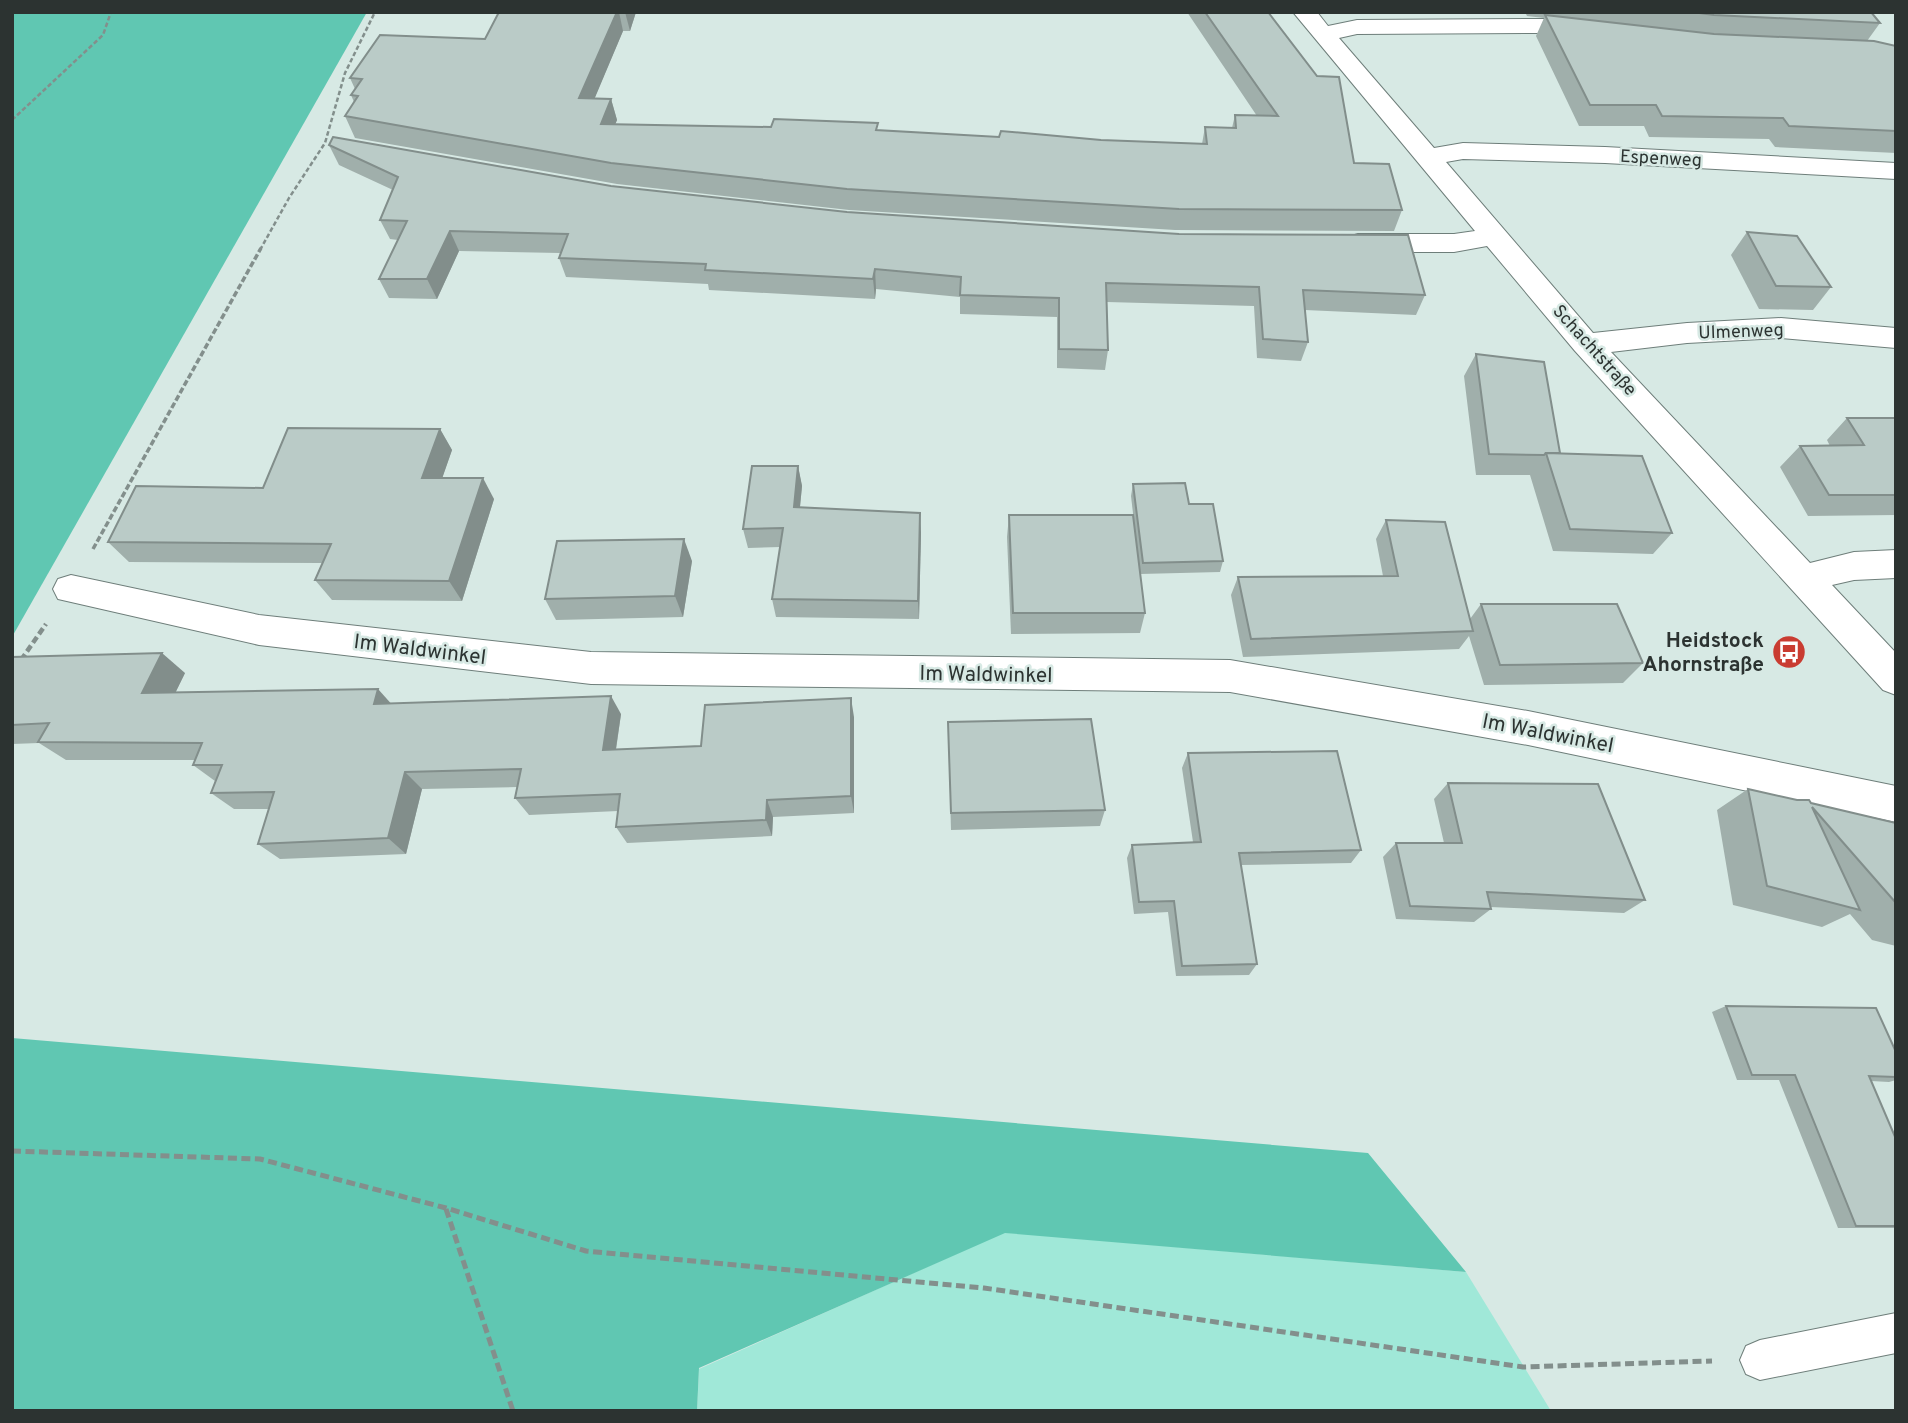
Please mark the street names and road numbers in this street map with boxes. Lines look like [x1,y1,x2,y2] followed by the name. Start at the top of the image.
[1619,146,1702,173] street label: Espenweg
[1547,301,1641,401] street label: Schachtstraße
[1698,320,1784,345] street label: Ulmenweg
[352,629,488,672] street label: Im Waldwinkel
[919,661,1053,690] street label: Im Waldwinkel
[1480,709,1616,760] street label: Im Waldwinkel

